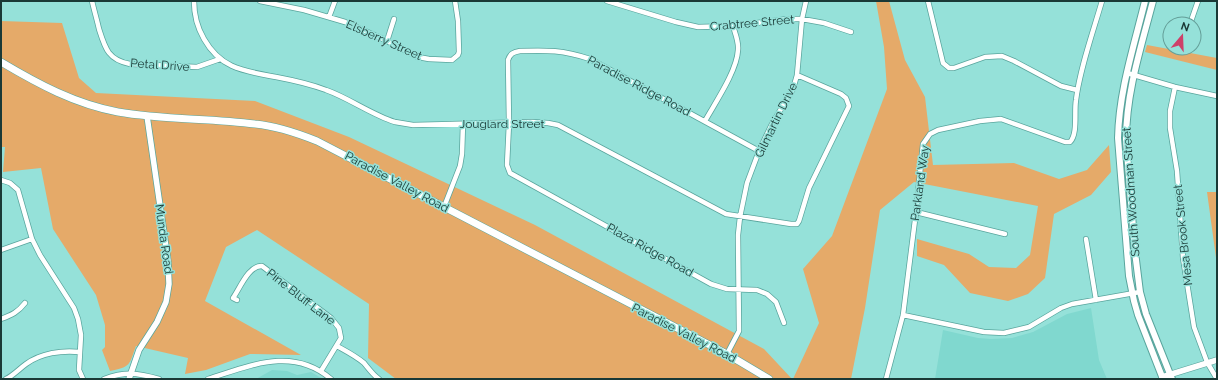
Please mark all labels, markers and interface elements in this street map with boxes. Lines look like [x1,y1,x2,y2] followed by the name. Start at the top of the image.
[709,12,795,34] street label: Crabtree Street
[1162,16,1202,56] north arrow
[344,17,424,63] street label: Elsberry Street
[1179,20,1191,35] text: N
[585,53,693,119] street label: Paradise Ridge Road
[130,56,190,74] street label: Petal Drive
[752,80,800,160] street label: Gilmartin Drive
[460,117,545,131] street label: Jouglard Street
[1119,127,1143,257] street label: South Woodman Street
[908,144,932,222] street label: Parkland Way
[343,149,451,215] street label: Paradise Valley Road
[1171,184,1195,286] street label: Mesa Brook Street
[152,203,176,275] street label: Munda Road
[604,220,696,280] street label: Plaza Ridge Road
[264,266,338,328] street label: Pine Bluff Lane
[629,300,739,366] street label: Paradise Valley Road

